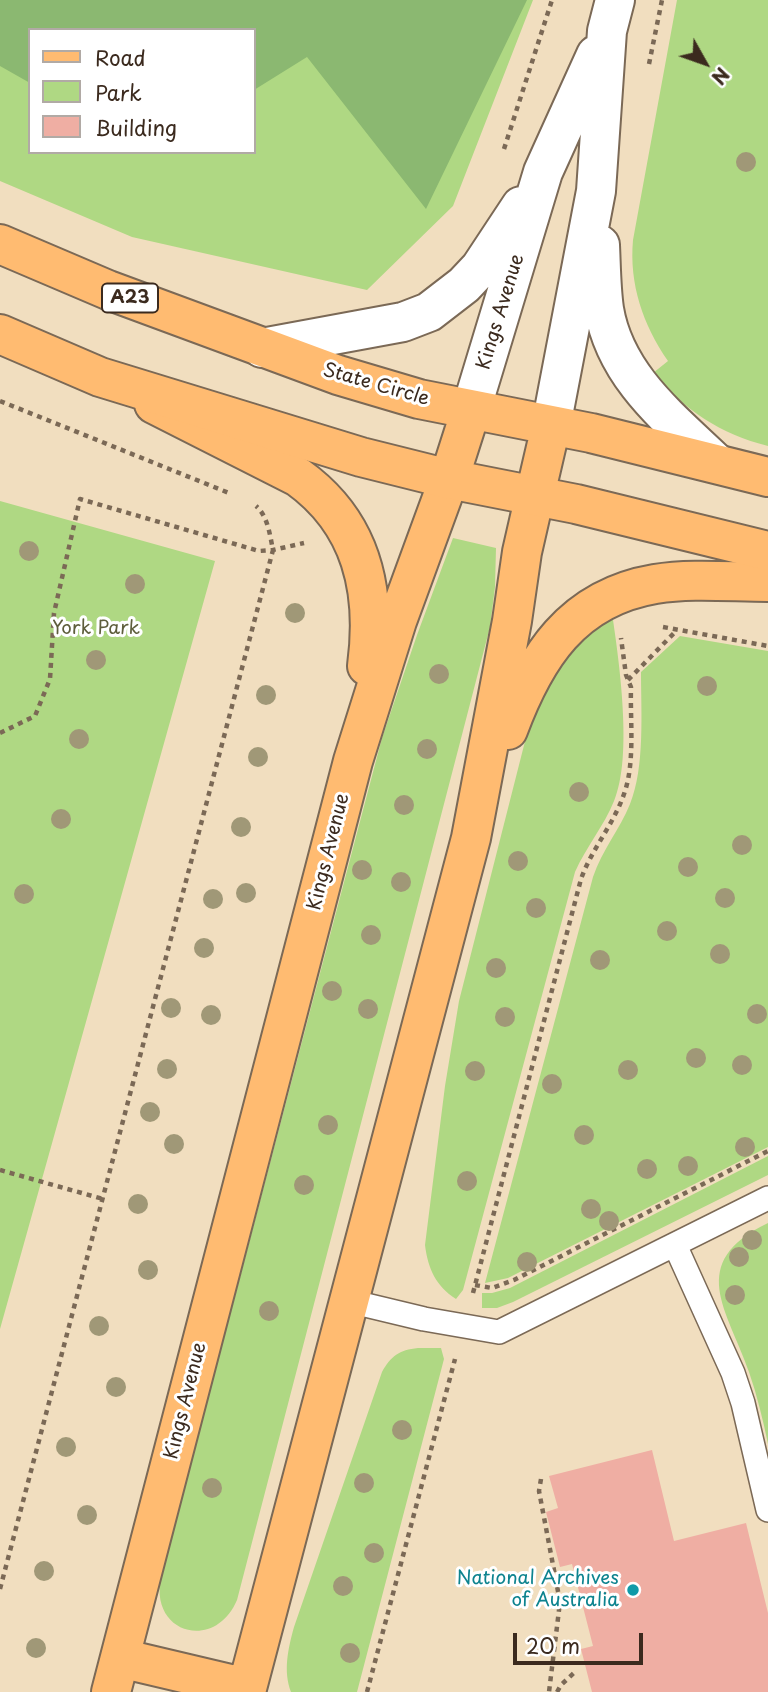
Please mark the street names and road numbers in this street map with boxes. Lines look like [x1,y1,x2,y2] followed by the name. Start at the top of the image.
[473,252,529,372] street label: Kings Avenue
[102,284,158,312] road number: A23
[320,359,432,411] street label: State Circle
[303,791,355,913] street label: Kings Avenue
[160,1340,212,1462] street label: Kings Avenue

